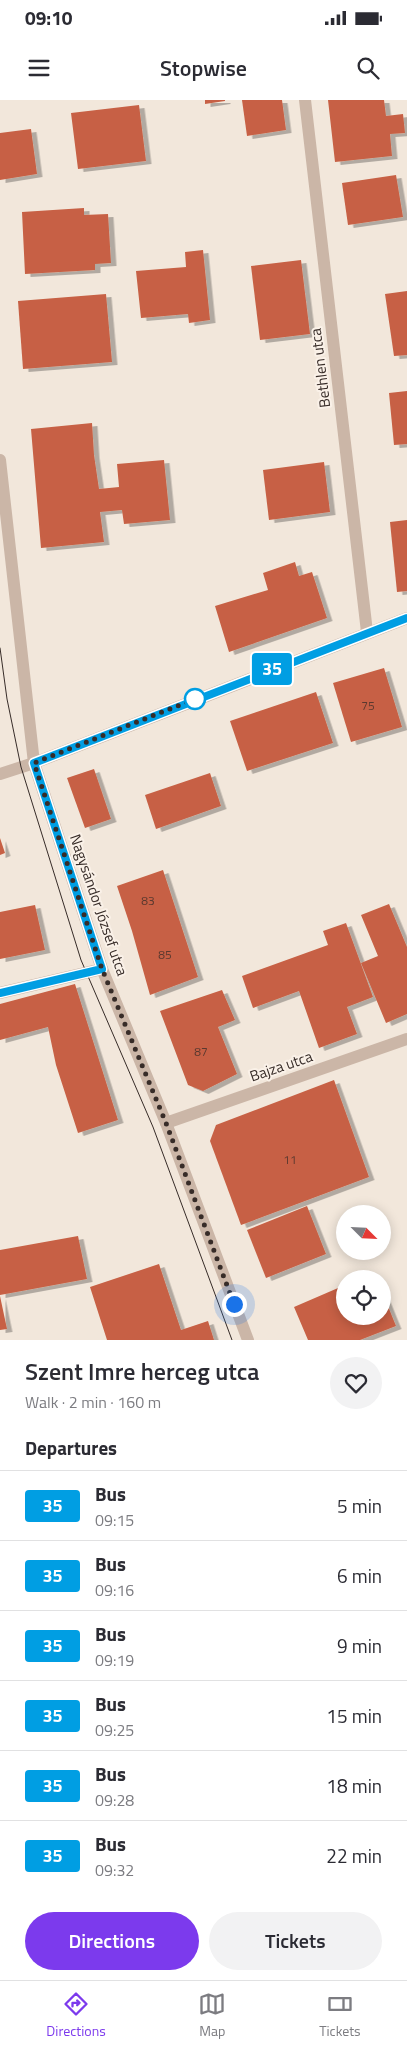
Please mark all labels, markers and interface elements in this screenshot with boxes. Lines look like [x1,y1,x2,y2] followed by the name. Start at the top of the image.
[25,3,72,32] text: 09:10
[160,51,247,85] text: Stopwise
[25,54,53,82] icon: menu
[354,54,382,82] icon: search
[304,327,336,409] street label: Bethlen utca
[250,653,294,685] line badge: 35
[262,655,282,682] text: 35
[184,688,206,710] unlabelled marker
[361,696,375,715] house number: 75
[64,831,134,979] street label: Nagysándor József utca
[141,891,155,910] house number: 83
[158,945,172,964] house number: 85
[194,1042,208,1061] house number: 87
[247,1044,316,1087] street label: Bajza utca
[283,1150,297,1169] house number: 11
[336,1205,391,1260] north arrow
[336,1205,391,1325] map controls
[336,1270,391,1325] button: locate
[222,1292,247,1317] your location
[25,1353,260,1389] text: Szent Imre herceg utca
[330,1357,382,1409] button: heart
[25,1390,161,1414] text: Walk · 2 min · 160 m
[25,1433,117,1462] text: Departures
[95,1479,126,1508] text: Bus
[337,1491,382,1520] text: 5 min
[42,1492,63,1519] text: 35
[95,1508,134,1532] text: 09:15
[95,1549,126,1578] text: Bus
[337,1561,382,1590] text: 6 min
[42,1562,63,1589] text: 35
[95,1578,134,1602] text: 09:16
[95,1619,126,1648] text: Bus
[337,1631,382,1660] text: 9 min
[42,1632,63,1659] text: 35
[95,1648,134,1672] text: 09:19
[95,1689,126,1718] text: Bus
[326,1701,382,1730] text: 15 min
[42,1702,63,1729] text: 35
[95,1718,134,1742] text: 09:25
[95,1759,126,1788] text: Bus
[326,1771,382,1800] text: 18 min
[42,1772,63,1799] text: 35
[95,1788,134,1812] text: 09:28
[95,1829,126,1858] text: Bus
[326,1841,382,1870] text: 22 min
[42,1842,63,1869] text: 35
[95,1858,134,1882] text: 09:32
[25,1912,199,1970] button: Directions
[209,1912,382,1970] button: Tickets
[46,1990,106,2041] tab: Directions
[198,1990,226,2041] tab: Map
[319,1990,361,2041] tab: Tickets

